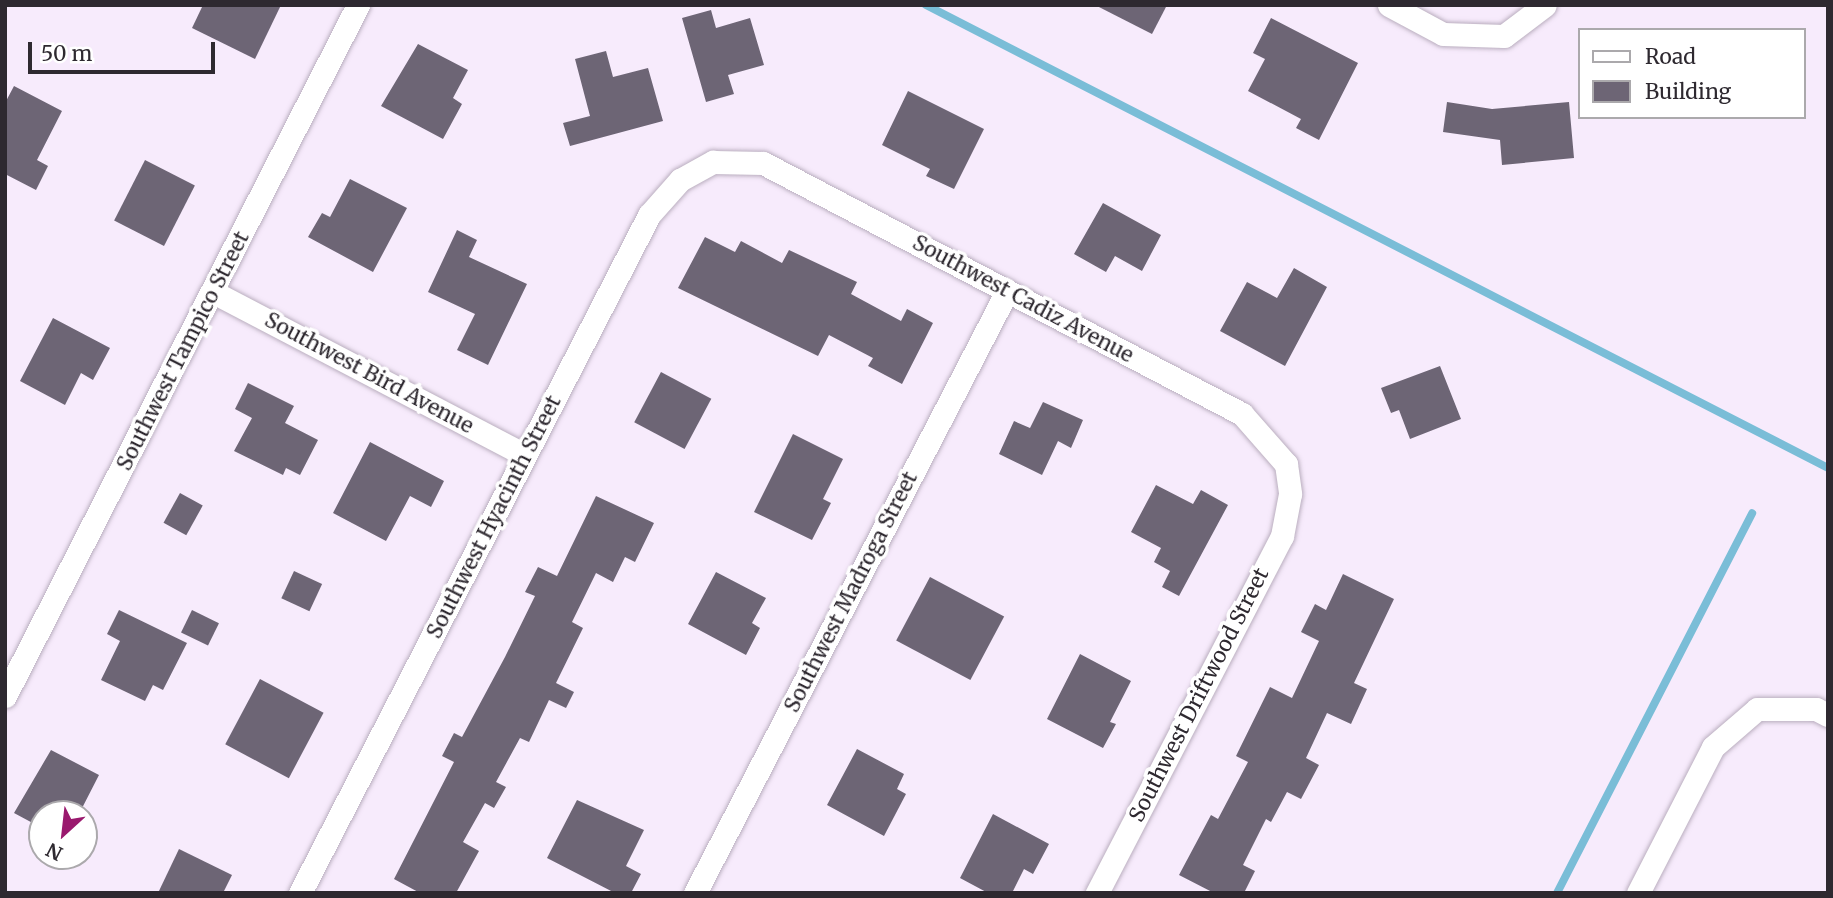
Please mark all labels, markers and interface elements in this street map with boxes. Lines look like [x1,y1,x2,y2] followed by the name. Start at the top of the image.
[32,28,219,72] scale bar
[1577,28,1805,119] legend
[41,40,92,67] text: 50 m
[1645,43,1696,70] text: Road
[1645,78,1731,105] text: Building
[112,227,254,475] street label: Southwest Tampico Street
[908,230,1138,368] street label: Southwest Cadiz Avenue
[260,307,478,439] street label: Southwest Bird Avenue
[422,391,566,643] street label: Southwest Hyacinth Street
[779,467,923,717] street label: Southwest Madroga Street
[1124,564,1274,826] street label: Southwest Driftwood Street
[28,800,98,870] north arrow
[42,838,67,866] text: N

